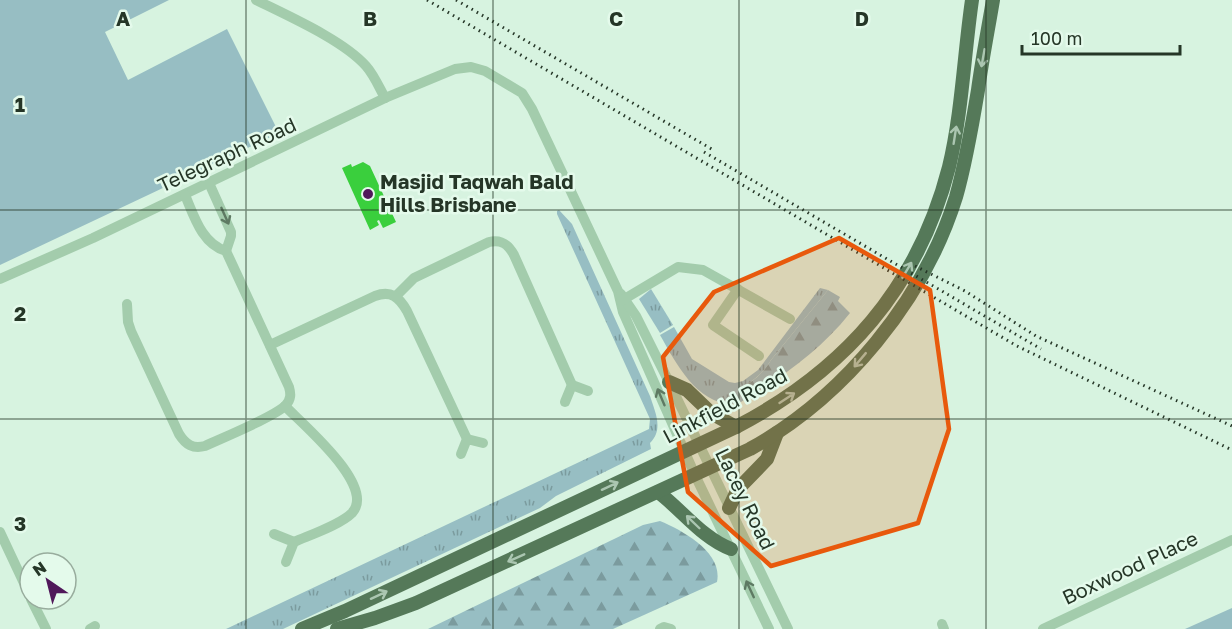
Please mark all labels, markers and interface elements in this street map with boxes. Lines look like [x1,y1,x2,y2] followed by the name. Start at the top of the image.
[116,6,130,30] text: A
[363,6,377,30] text: B
[609,6,623,30] text: C
[855,6,869,30] text: D
[1022,18,1180,56] scale bar
[1031,27,1082,49] text: 100 m
[977,47,988,67] one-way arrow
[15,92,25,116] text: 1
[154,112,300,197] street label: Telegraph Road
[949,125,960,145] one-way arrow
[380,169,574,216] place label: Masjid Taqwah Bald Hills Brisbane
[361,187,375,201] marker: Masjid Taqwah Bald Hills Brisbane
[219,207,231,225] one-way arrow
[901,262,913,279] one-way arrow
[14,301,26,325] text: 2
[853,352,867,367] one-way arrow
[658,362,791,448] street label: Linkfield Road
[655,389,666,407] one-way arrow
[778,392,794,404] one-way arrow
[711,444,781,553] street label: Lacey Road
[601,480,619,492] one-way arrow
[14,511,26,535] text: 3
[686,515,701,529] one-way arrow
[1058,525,1201,609] street label: Boxwood Place
[18,551,78,611] north arrow
[508,552,526,564] one-way arrow
[29,557,50,580] text: N
[743,580,755,598] one-way arrow
[370,588,388,600] one-way arrow

